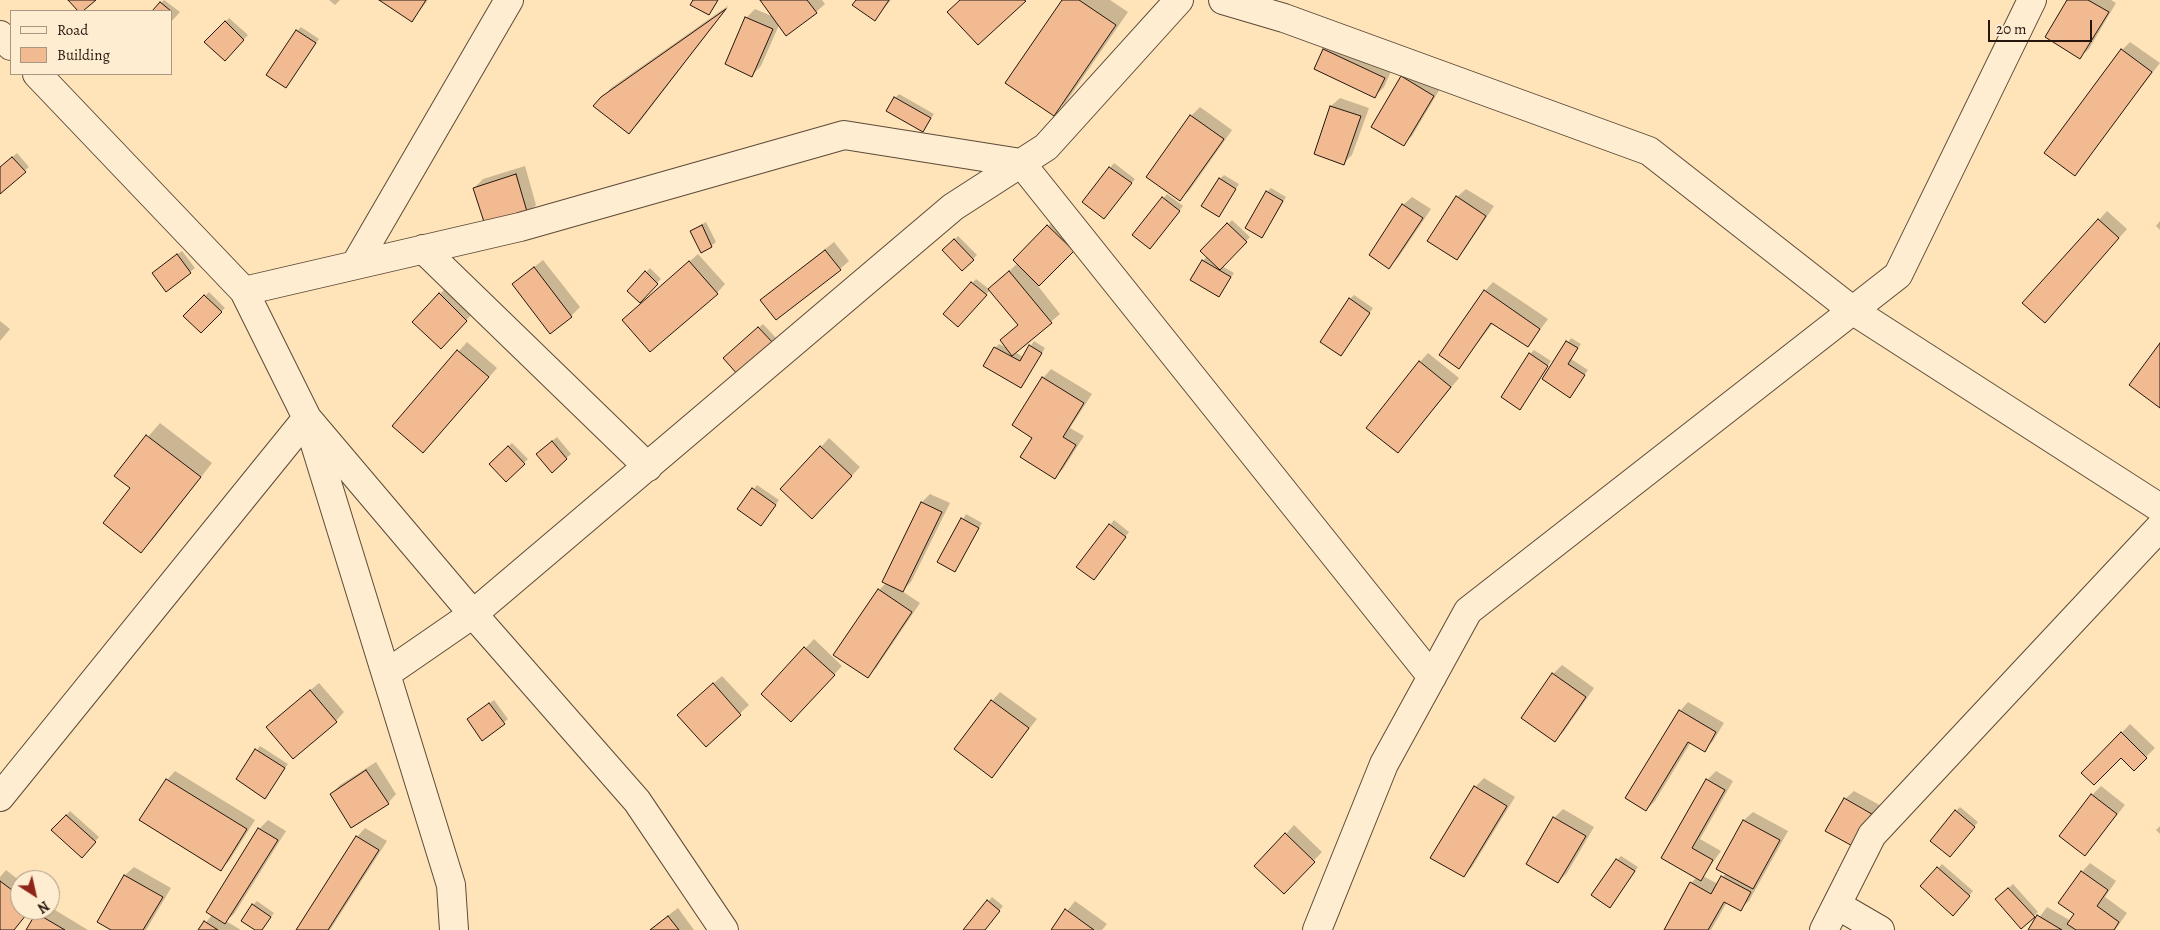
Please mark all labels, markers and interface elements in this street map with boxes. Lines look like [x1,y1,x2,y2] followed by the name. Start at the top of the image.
[10,10,172,75] legend
[1990,10,2094,42] scale bar
[1996,19,2027,39] text: 20 m
[57,20,88,40] text: Road
[57,45,110,65] text: Building
[10,870,60,920] north arrow
[34,896,53,918] text: N

